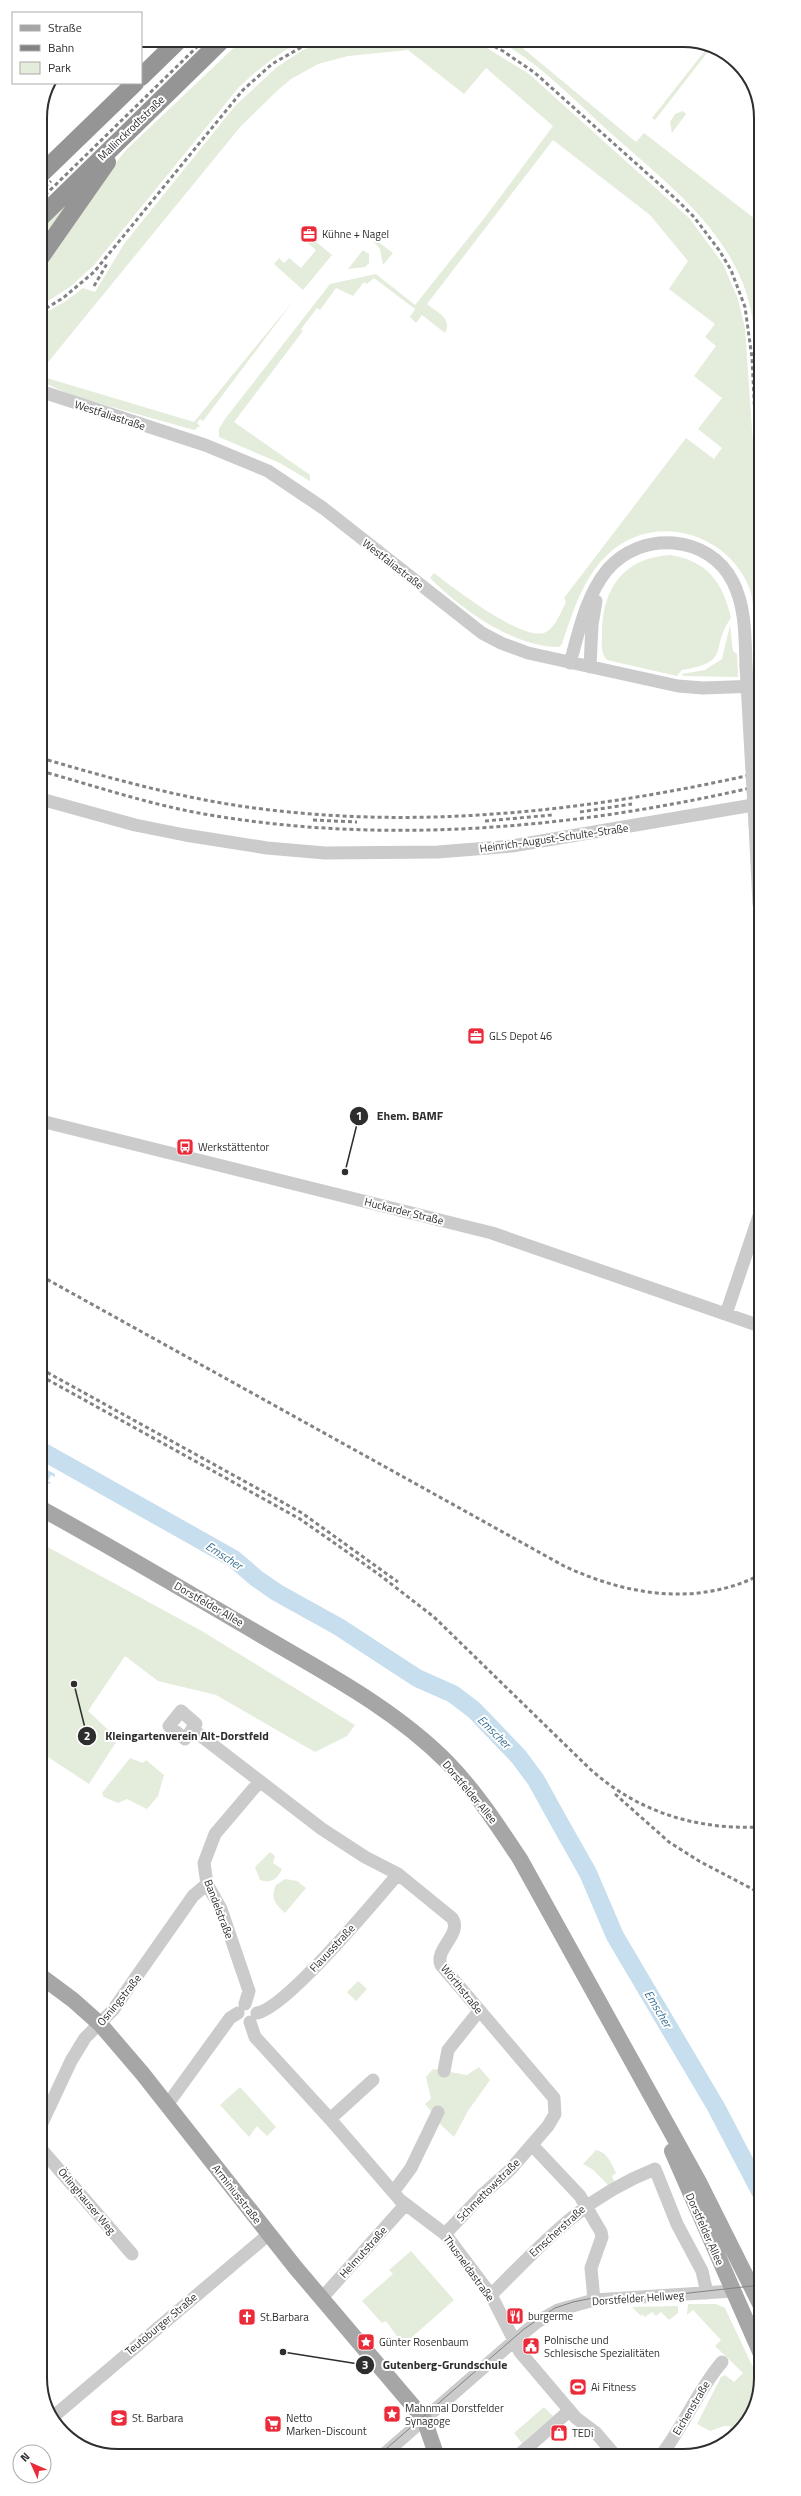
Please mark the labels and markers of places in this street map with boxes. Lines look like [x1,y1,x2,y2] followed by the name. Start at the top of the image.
[299,224,319,244] office icon: Kühne + Nagel
[322,226,389,242] place label: Kühne + Nagel
[466,1026,486,1046] office icon: GLS Depot 46
[489,1028,552,1044] place label: GLS Depot 46
[349,1104,451,1128] callout: Ehem. BAMF
[175,1137,195,1157] bus stop icon: Werkstättentor
[198,1139,269,1155] place label: Werkstättentor
[77,1724,277,1748] callout: Kleingartenverein Alt-Dorstfeld
[505,2306,525,2326] restaurant icon: burgerme
[237,2307,257,2327] church icon: St.Barbara
[528,2308,574,2324] place label: burgerme
[260,2309,309,2325] place label: St.Barbara
[356,2332,376,2352] place icon: Günter Rosenbaum
[544,2332,660,2361] place label: Polnische und Schlesische Spezialitäten
[379,2334,469,2350] place label: Günter Rosenbaum
[521,2336,541,2356] public building icon: Polnische und Schlesische Spezialitäten
[355,2353,516,2377] callout: Gutenberg-Grundschule
[568,2377,588,2397] sports icon: Ai Fitness
[591,2379,636,2395] place label: Ai Fitness
[405,2400,504,2429] place label: Mahnmal Dorstfelder Synagoge
[382,2404,402,2424] place icon: Mahnmal Dorstfelder Synagoge
[109,2408,129,2428] school or university icon: St. Barbara
[132,2410,184,2426] place label: St. Barbara
[286,2410,367,2439] place label: Netto Marken-Discount
[263,2414,283,2434] supermarket icon: Netto Marken-Discount
[549,2423,569,2443] shop icon: TEDi
[572,2425,593,2441] place label: TEDi

